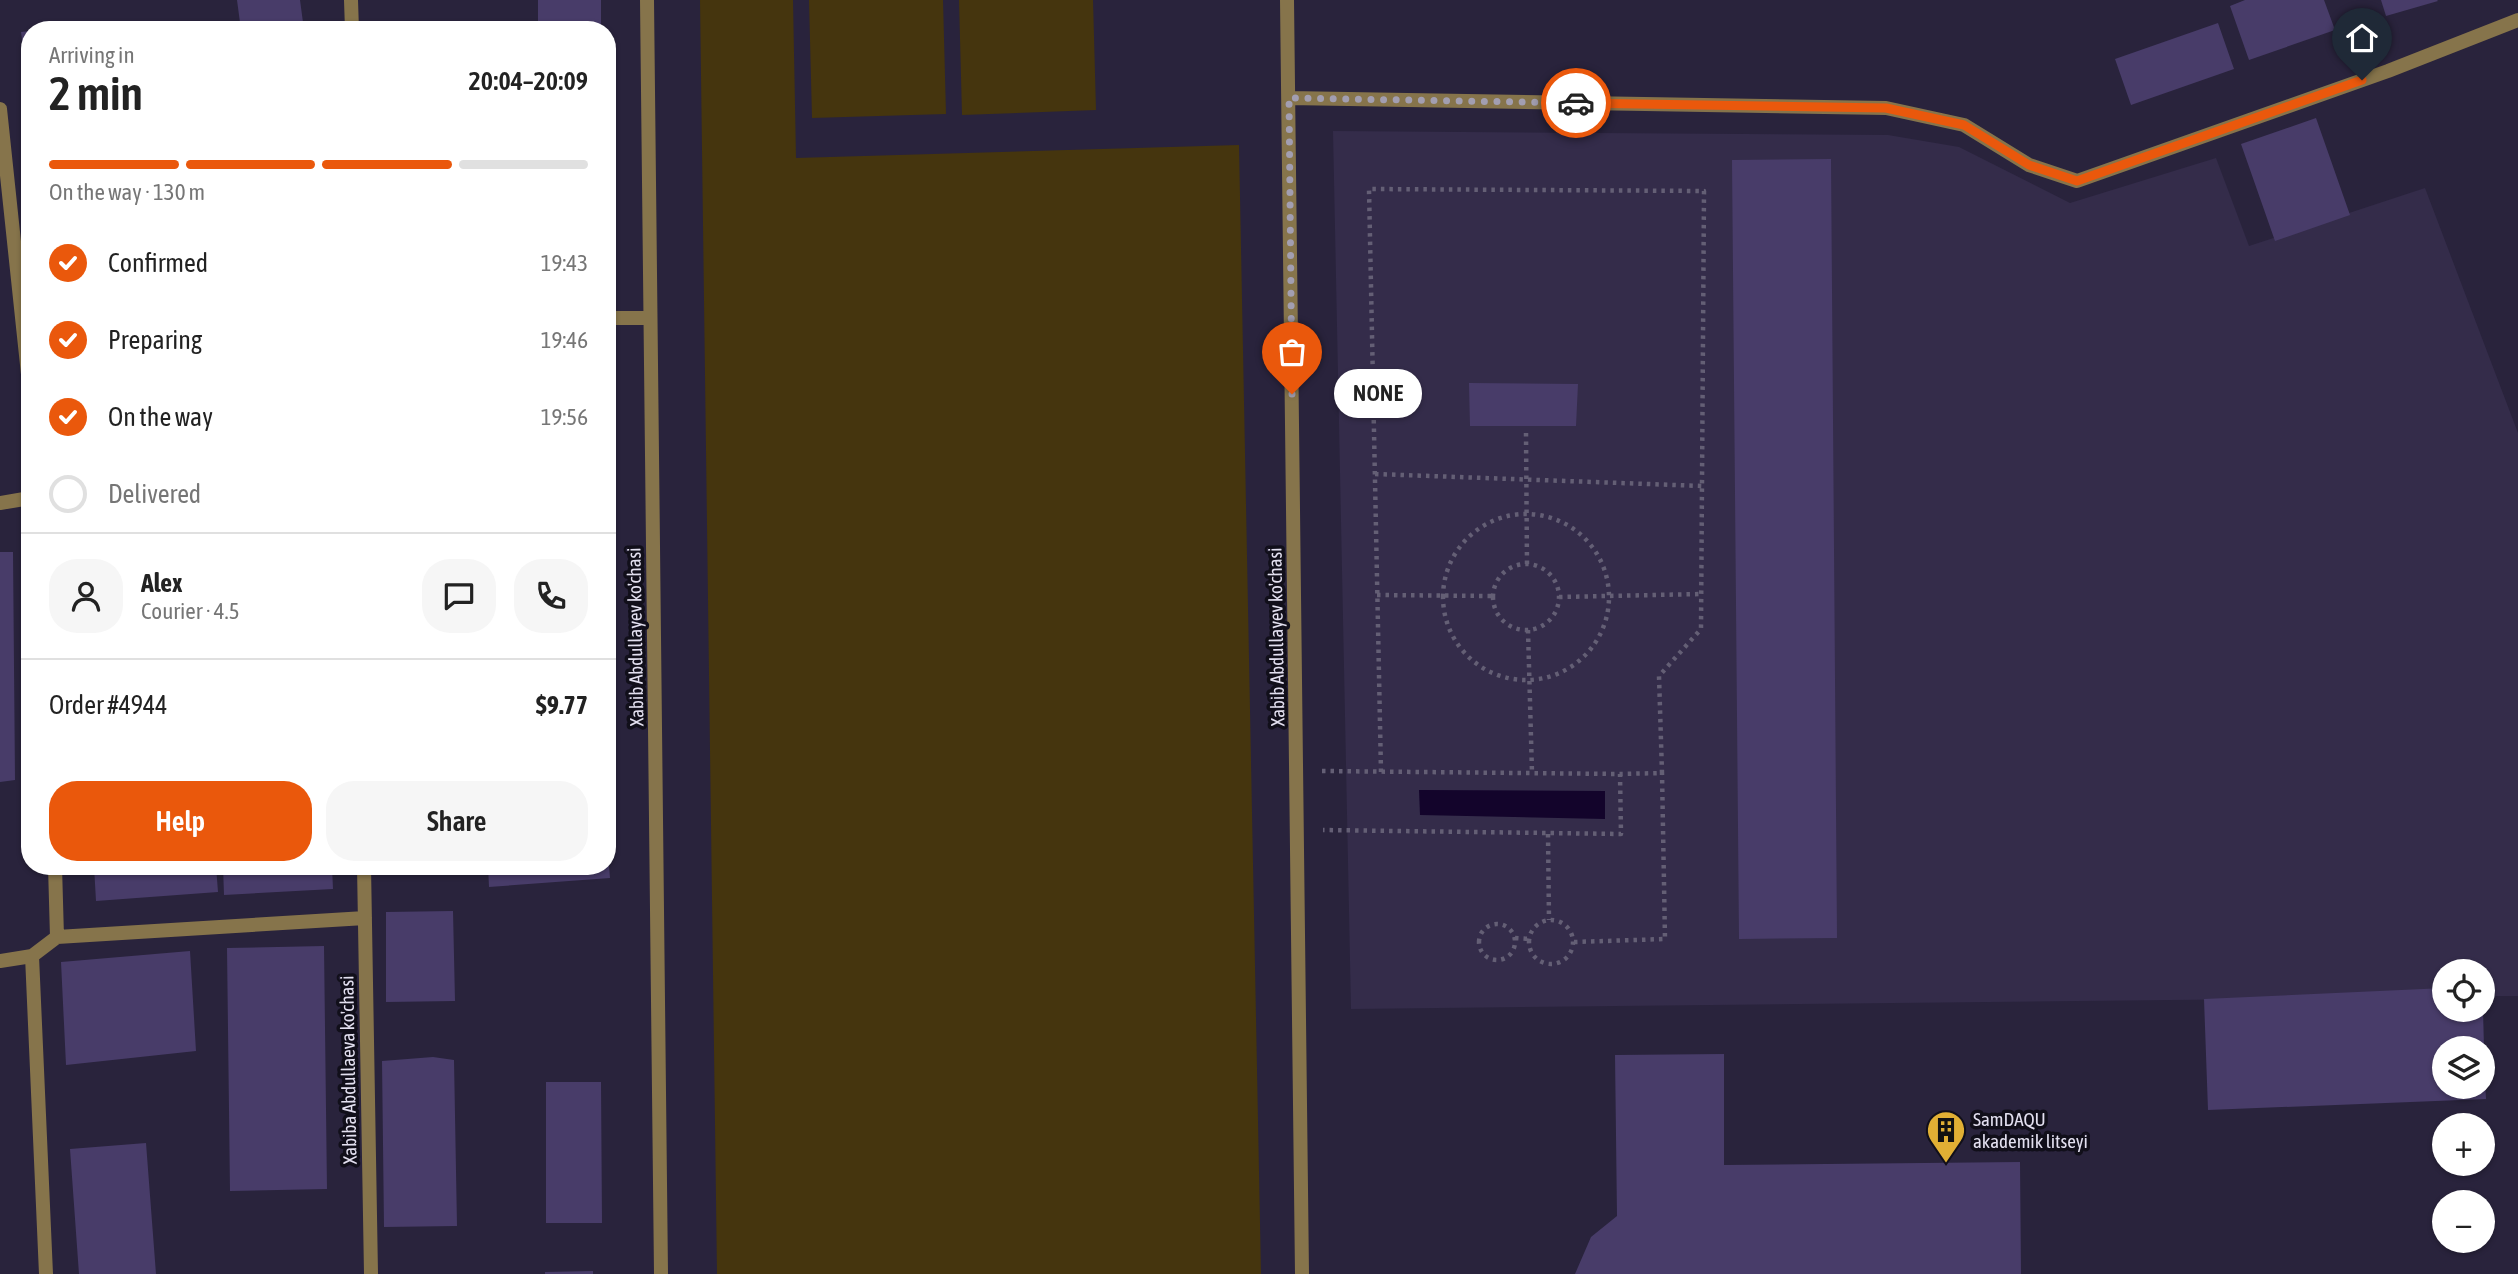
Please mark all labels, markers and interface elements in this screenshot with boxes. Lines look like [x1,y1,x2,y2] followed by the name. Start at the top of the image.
[2332,8,2392,80] pin
[2343,19,2381,57] icon: home
[49,42,135,68] text: Arriving in
[469,66,588,96] text: 20:04–20:09
[49,67,143,120] text: 2 min
[1541,68,1611,138] courier
[1557,84,1595,122] icon: car
[49,179,205,205] text: On the way · 130 m
[49,244,87,282] icon: check
[108,248,208,278] text: Confirmed
[541,250,588,276] text: 19:43
[49,321,87,359] icon: check
[1262,322,1322,394] pin
[108,325,202,355] text: Preparing
[541,327,588,353] text: 19:46
[1273,333,1311,371] icon: bag
[1334,370,1422,418] callout: NONE
[1353,380,1403,406] text: NONE
[49,398,87,436] icon: check
[108,402,213,432] text: On the way
[541,404,588,430] text: 19:56
[108,479,201,509] text: Delivered
[622,547,648,727] street label: Xabib Abdullayev ko'chasi
[1263,547,1289,727] street label: Xabib Abdullayev ko'chasi
[49,559,123,633] button: person
[422,559,496,633] button: chat
[514,559,588,633] button: phone
[141,568,182,598] text: Alex
[141,598,240,624] text: Courier · 4.5
[49,690,168,720] text: Order #4944
[536,690,588,720] text: $9.77
[49,781,312,861] button: Help
[326,781,588,861] button: Share
[2432,959,2495,1253] map controls
[2432,959,2495,1022] button: locate
[335,975,361,1165] street label: Xabiba Abdullaeva ko'chasi
[2432,1036,2495,1099] button: layers
[1973,1108,2088,1152] place label: SamDAQU akademik litseyi
[1925,1109,1967,1164] building icon: SamDAQU akademik litseyi
[2432,1113,2495,1176] button: +
[2432,1190,2495,1253] button: −

